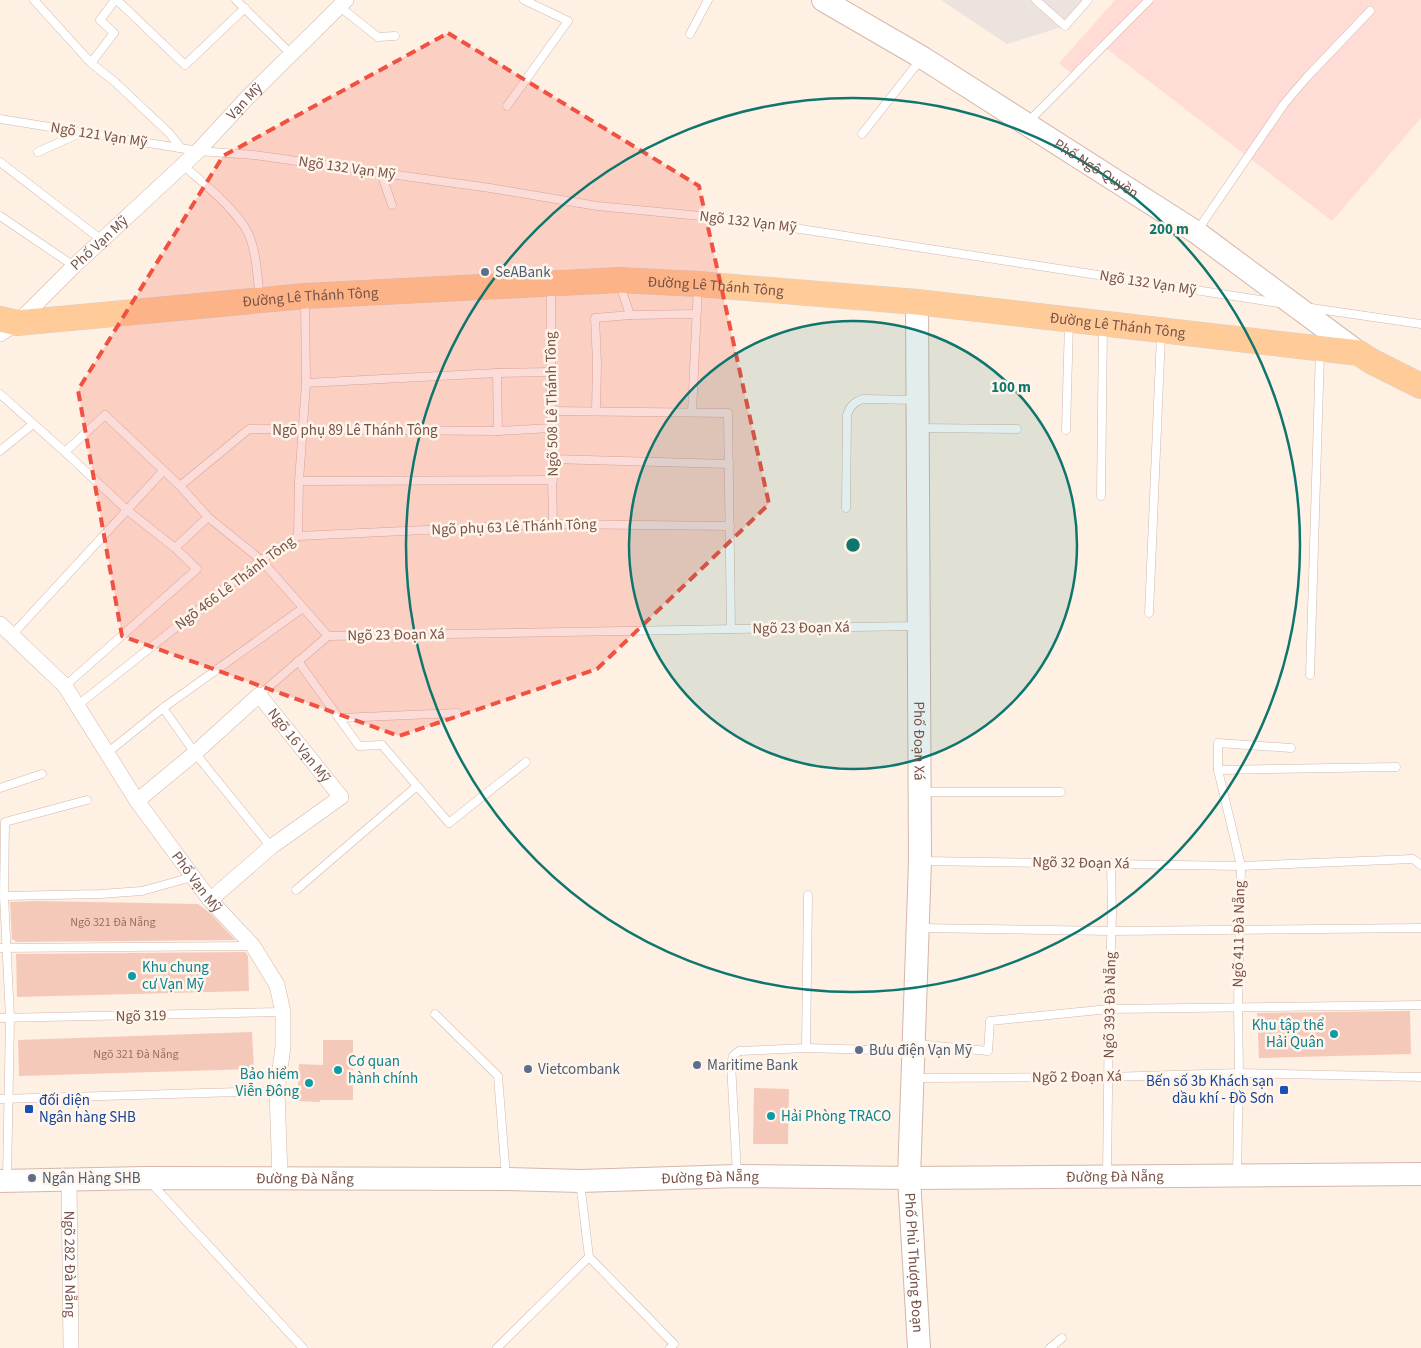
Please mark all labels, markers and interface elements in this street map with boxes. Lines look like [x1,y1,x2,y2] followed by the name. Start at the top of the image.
[221,78,267,124] street label: Vạn Mỹ
[49,117,149,153] street label: Ngõ 121 Vạn Mỹ
[1050,134,1143,203] street label: Phố Ngô Quyền
[297,151,397,185] street label: Ngõ 132 Vạn Mỹ
[698,206,798,238] street label: Ngõ 132 Vạn Mỹ
[66,211,133,275] street label: Phố Vạn Mỹ
[1149,219,1189,240] text: 200 m
[495,262,551,283] place label: SeABank
[1098,265,1198,301] street label: Ngõ 132 Vạn Mỹ
[479,266,491,278] marker: SeABank
[647,271,785,302] street label: Đường Lê Thánh Tông
[241,282,379,312] street label: Đường Lê Thánh Tông
[1049,307,1187,343] street label: Đường Lê Thánh Tông
[540,331,564,477] street label: Ngõ 508 Lê Thánh Tông
[991,377,1031,398] text: 100 m
[272,420,438,441] street label: Ngõ phụ 89 Lê Thánh Tông
[431,514,597,540] street label: Ngõ phụ 63 Lê Thánh Tông
[171,531,300,635] street label: Ngõ 466 Lê Thánh Tông
[844,536,862,554] centre of rings
[752,617,850,639] street label: Ngõ 23 Đoạn Xá
[347,624,445,646] street label: Ngõ 23 Đoạn Xá
[909,701,930,781] street label: Phố Đoạn Xá
[263,703,336,787] street label: Ngõ 16 Vạn Mỹ
[167,847,227,917] street label: Phố Vạn Mỹ
[1032,852,1130,874] street label: Ngõ 32 Đoạn Xá
[1228,880,1250,988] street label: Ngõ 411 Đà Nẵng
[70,914,156,931] house number: Ngõ 321 Đà Nẵng
[1099,951,1121,1059] street label: Ngõ 393 Đà Nẵng
[142,957,209,995] place label: Khu chung cư Vạn Mỹ
[126,970,138,982] marker: Khu chung cư Vạn Mỹ
[116,1005,166,1027] street label: Ngõ 319
[1252,1015,1325,1053] place label: Khu tập thể Hải Quân
[1328,1028,1340,1040] marker: Khu tập thể Hải Quân
[869,1040,972,1061] place label: Bưu điện Vạn Mỹ
[853,1044,865,1056] marker: Bưu điện Vạn Mỹ
[93,1046,179,1063] house number: Ngõ 321 Đà Nẵng
[348,1051,418,1089] place label: Cơ quan hành chính
[707,1055,799,1076] place label: Maritime Bank
[538,1059,621,1080] place label: Vietcombank
[691,1059,703,1071] marker: Maritime Bank
[522,1063,534,1075] marker: Vietcombank
[236,1064,299,1102] place label: Bảo hiểm Viễn Đông
[332,1064,344,1076] marker: Cơ quan hành chính
[1032,1066,1122,1088] street label: Ngõ 2 Đoạn Xá
[1146,1071,1274,1109] place label: Bến số 3b Khách sạn dầu khí - Đồ Sơn
[303,1077,315,1089] marker: Bảo hiểm Viễn Đông
[1278,1084,1290,1096] marker: Bến số 3b Khách sạn dầu khí - Đồ Sơn
[39,1090,136,1128] place label: đối diện Ngân hàng SHB
[23,1103,35,1115] marker: đối diện Ngân hàng SHB
[781,1106,891,1127] place label: Hải Phòng TRACO
[765,1110,777,1122] marker: Hải Phòng TRACO
[661,1165,759,1189] street label: Đường Đà Nẵng
[1066,1166,1164,1187] street label: Đường Đà Nẵng
[42,1168,141,1189] place label: Ngân Hàng SHB
[256,1168,354,1189] street label: Đường Đà Nẵng
[26,1172,38,1184] marker: Ngân Hàng SHB
[899,1192,929,1333] street label: Phố Phủ Thượng Đoạn
[59,1210,81,1318] street label: Ngõ 282 Đà Nẵng

